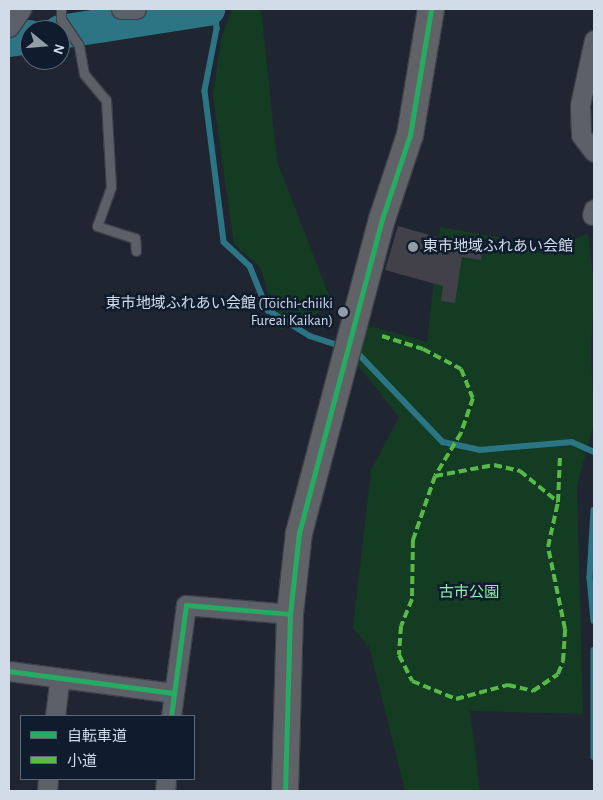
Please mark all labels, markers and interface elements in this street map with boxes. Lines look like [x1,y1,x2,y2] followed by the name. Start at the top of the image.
[20,20,70,70] north arrow
[50,42,67,56] text: N
[423,238,573,256] place label: 東市地域ふれあい会館
[407,241,419,253] marker: 東市地域ふれあい会館
[106,294,333,329] place label: 東市地域ふれあい会館 (Tōichi-chiiki Fureai Kaikan)
[337,306,349,318] marker: 東市地域ふれあい会館 (Tōichi-chiiki Fureai Kaikan)
[439,584,499,602] park label: 古市公園
[20,715,195,780] legend
[67,729,127,744] text: 自転車道
[67,754,97,769] text: 小道

